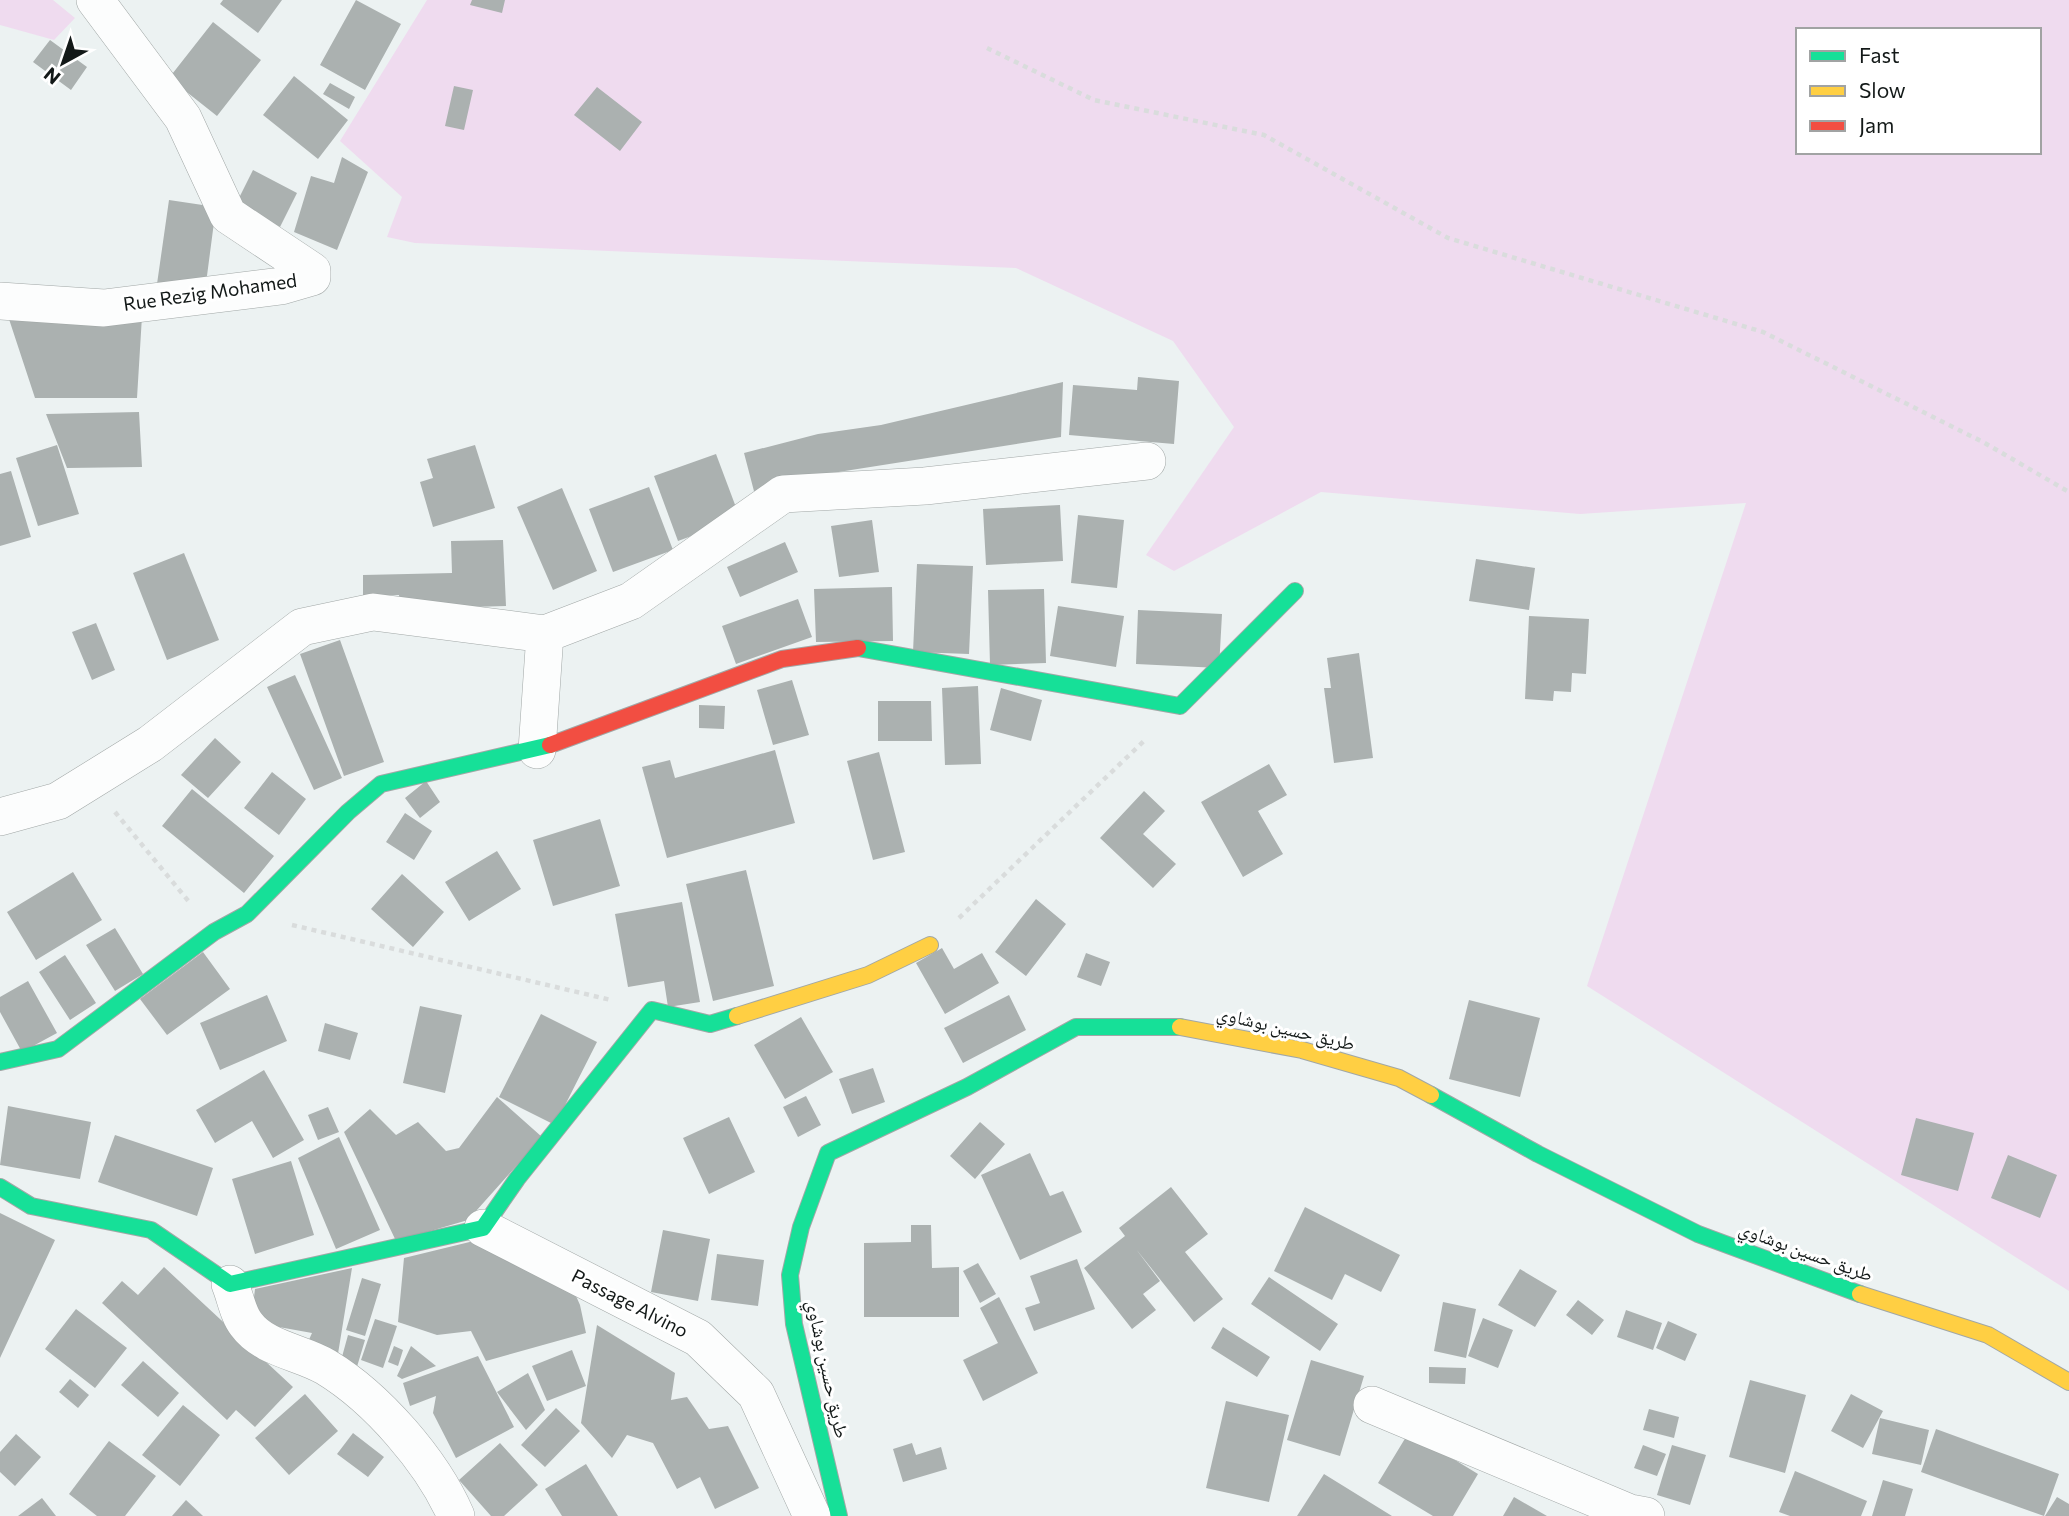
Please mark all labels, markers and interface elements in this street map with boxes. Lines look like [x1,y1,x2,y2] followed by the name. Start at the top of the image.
[28,28,98,98] north arrow
[1796,28,2041,154] legend
[1859,42,1900,67] text: Fast
[39,63,65,90] text: N
[1859,77,1906,102] text: Slow
[1859,112,1894,137] text: Jam
[122,268,298,315] street label: Rue Rezig Mohamed
[1214,1000,1357,1059] street label: طريق حسين بوشاوي
[1734,1216,1876,1290] street label: طريق حسين بوشاوي
[568,1263,692,1342] street label: Passage Alvino
[798,1298,854,1441] street label: طريق حسين بوشاوي

